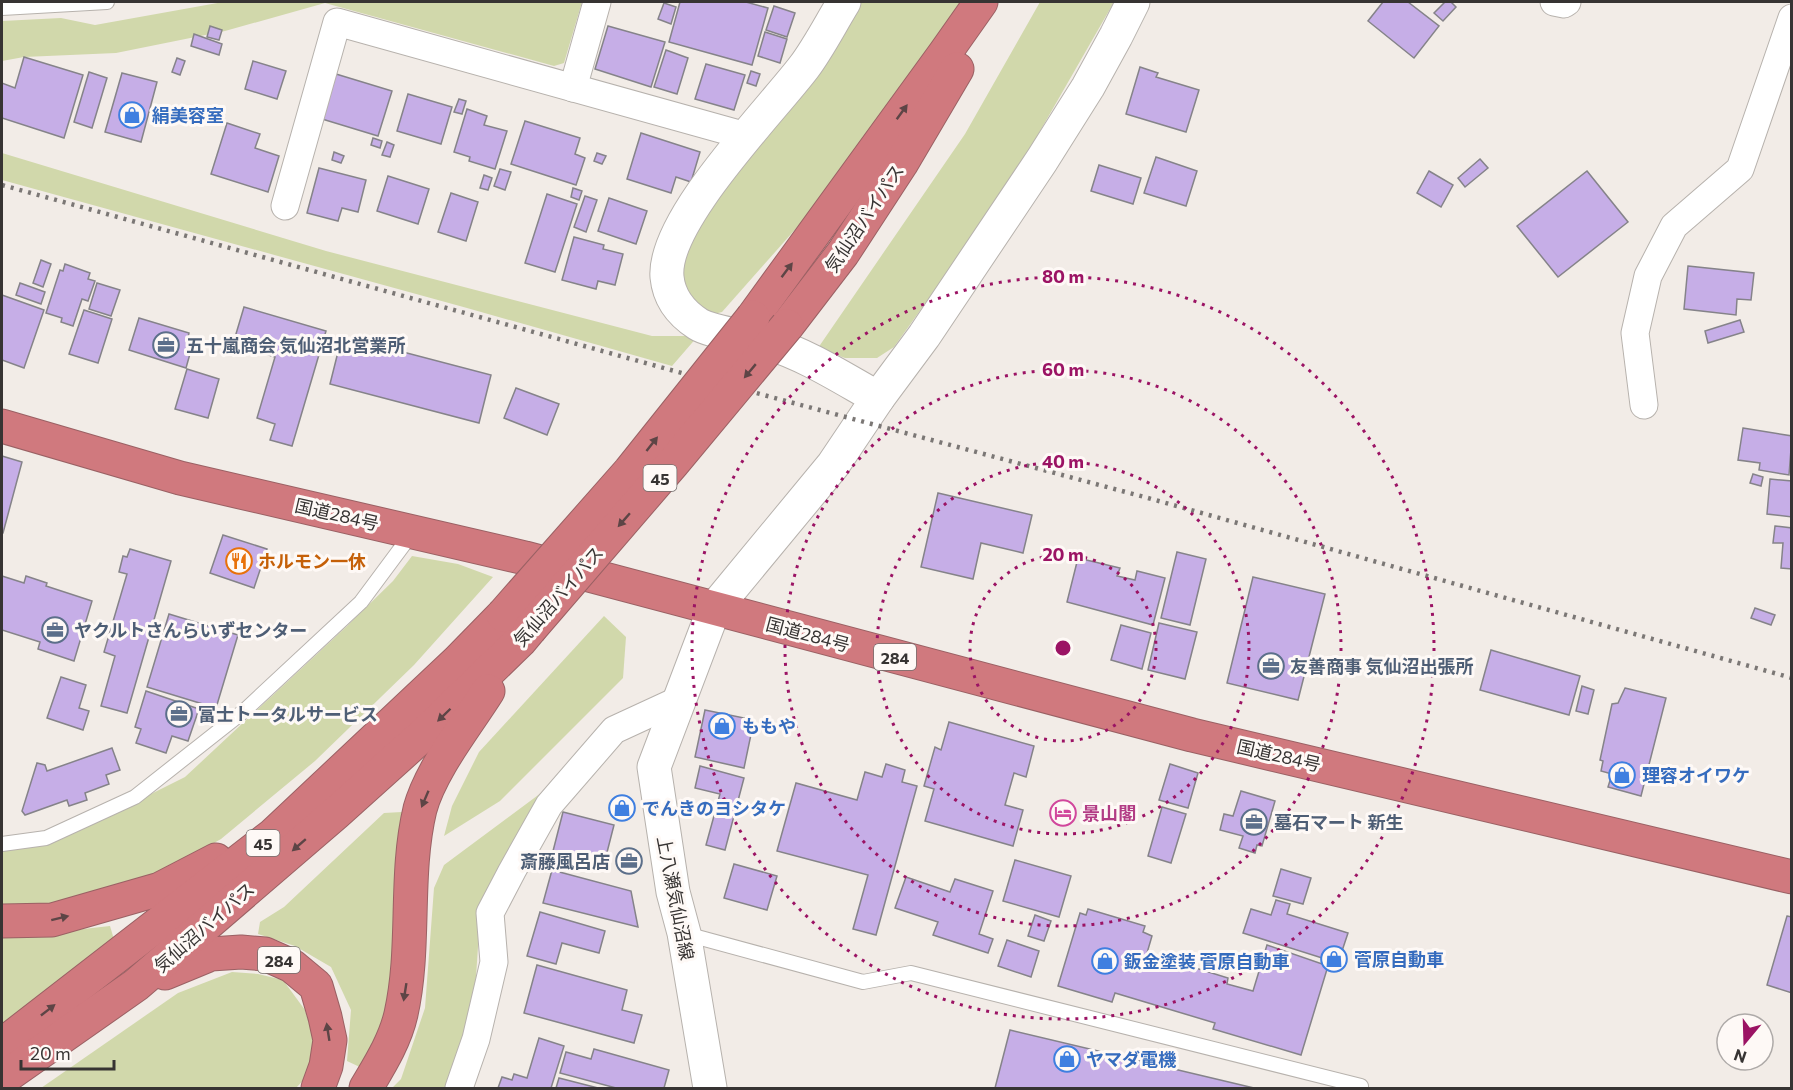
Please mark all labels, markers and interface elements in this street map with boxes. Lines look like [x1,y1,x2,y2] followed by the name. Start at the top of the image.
[117,100,147,130] shop icon: 絹美容室
[152,104,224,126] place label: 絹美容室
[896,105,908,121] one-way arrow
[820,160,908,276] street label: 気仙沼バイパス
[781,263,793,278] one-way arrow
[1042,265,1084,287] text: 80 m
[151,330,181,360] office icon: 五十嵐商会 気仙沼北営業所
[186,334,405,356] place label: 五十嵐商会 気仙沼北営業所
[1042,358,1084,380] text: 60 m
[743,363,756,379] one-way arrow
[645,436,658,452] one-way arrow
[1042,450,1084,472] text: 40 m
[644,465,676,491] road number: 45
[293,494,381,534] street label: 国道284号
[618,512,631,527] one-way arrow
[508,541,608,651] street label: 気仙沼バイパス
[1042,543,1084,565] text: 20 m
[224,546,254,576] restaurant icon: ホルモン一休
[258,550,366,572] place label: ホルモン一休
[764,612,852,656] street label: 国道284号
[40,615,70,645] office icon: ヤクルトさんらいずセンター
[74,619,307,641] place label: ヤクルトさんらいずセンター
[1053,638,1073,658] centre of rings
[874,644,916,670] road number: 284
[1256,651,1286,681] office icon: 友善商事 気仙沼出張所
[1290,655,1473,677] place label: 友善商事 気仙沼出張所
[164,699,194,729] office icon: 富士トータルサービス
[198,703,378,725] place label: 富士トータルサービス
[438,707,452,721] one-way arrow
[707,711,737,741] shop icon: ももや
[742,715,796,737] place label: ももや
[1235,735,1323,775] street label: 国道284号
[1607,760,1637,790] shop icon: 理容オイワケ
[1642,764,1750,786] place label: 理容オイワケ
[420,790,430,808] one-way arrow
[607,793,637,823] shop icon: でんきのヨシタケ
[642,797,786,819] place label: でんきのヨシタケ
[1048,798,1078,828] hotel icon: 景山閣
[1082,802,1136,824] place label: 景山閣
[1239,807,1269,837] office icon: 墓石マート 新生
[1274,811,1403,833] place label: 墓石マート 新生
[246,830,280,856] road number: 45
[653,834,699,962] street label: 上八瀬気仙沼線
[292,838,307,851] one-way arrow
[614,846,644,876] office icon: 斎藤風呂店
[520,850,610,872] place label: 斎藤風呂店
[149,877,259,977] street label: 気仙沼バイパス
[50,912,69,922] one-way arrow
[1319,944,1349,974] shop icon: 菅原自動車
[1090,946,1120,976] shop icon: 鈑金塗装 菅原自動車
[258,947,300,973] road number: 284
[1354,948,1444,970] place label: 菅原自動車
[1123,950,1289,972] place label: 鈑金塗装 菅原自動車
[400,982,409,1001] one-way arrow
[40,1004,55,1016] one-way arrow
[1715,1012,1775,1072] north arrow
[323,1022,332,1041] one-way arrow
[21,1033,114,1071] scale bar
[30,1042,71,1064] text: 20 m
[1052,1044,1082,1074] shop icon: ヤマダ電機
[1731,1046,1749,1068] text: N
[1086,1048,1177,1070] place label: ヤマダ電機

